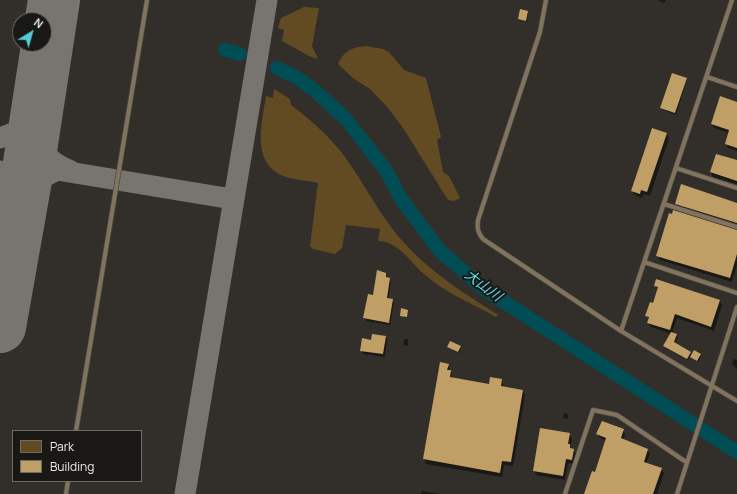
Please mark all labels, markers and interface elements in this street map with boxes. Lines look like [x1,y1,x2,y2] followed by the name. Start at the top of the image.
[12,12,52,52] north arrow
[31,14,47,31] text: N
[461,267,505,305] water label: 大山川
[12,430,142,482] legend
[50,438,74,455] text: Park
[50,458,94,475] text: Building

